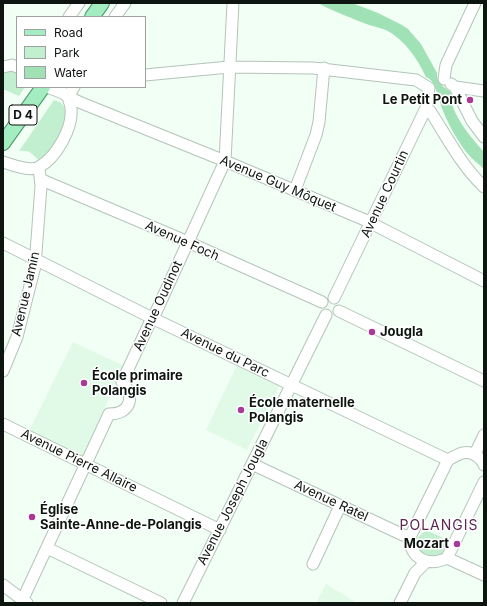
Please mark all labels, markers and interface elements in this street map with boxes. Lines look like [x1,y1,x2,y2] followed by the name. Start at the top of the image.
[16,16,146,88] legend
[54,25,83,40] text: Road
[54,45,80,60] text: Park
[54,65,87,80] text: Water
[383,92,462,108] place label: Le Petit Pont
[465,95,475,105] marker: Le Petit Pont
[9,105,37,125] road number: D 4
[358,148,412,240] street label: Avenue Courtin
[218,152,338,216] street label: Avenue Guy Môquet
[143,218,221,264] street label: Avenue Foch
[9,250,43,338] street label: Avenue Jamin
[130,258,186,354] street label: Avenue Oudinot
[380,324,423,340] place label: Jougla
[178,325,272,381] street label: Avenue du Parc
[367,327,377,337] marker: Jougla
[92,368,183,399] place label: École primaire Polangis
[79,378,89,388] marker: École primaire Polangis
[249,395,355,426] place label: École maternelle Polangis
[236,405,246,415] marker: École maternelle Polangis
[18,426,140,496] street label: Avenue Pierre Allaire
[194,436,272,568] street label: Avenue Joseph Jougla
[292,477,370,525] street label: Avenue Ratel
[40,502,202,533] place label: Église Sainte-Anne-de-Polangis
[27,512,37,522] marker: Église Sainte-Anne-de-Polangis
[400,518,478,534] district label: POLANGIS
[404,536,449,552] place label: Mozart
[452,539,462,549] marker: Mozart

